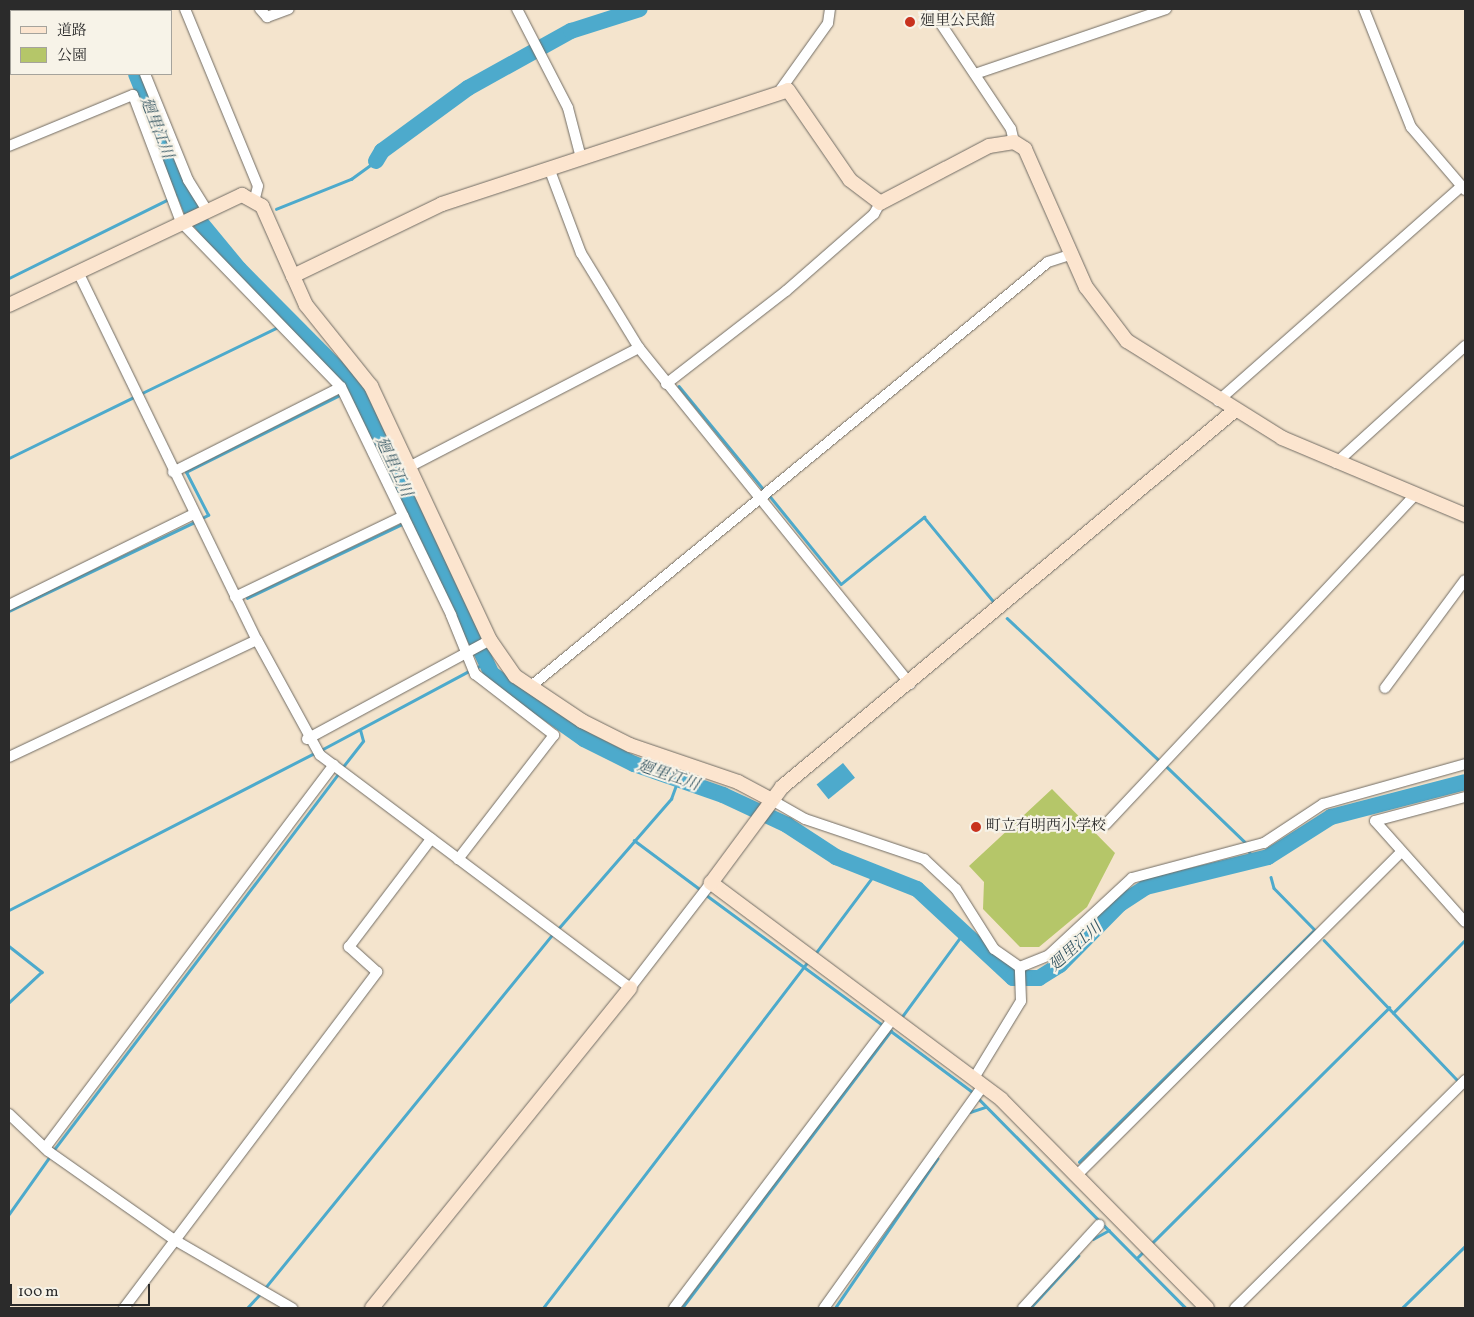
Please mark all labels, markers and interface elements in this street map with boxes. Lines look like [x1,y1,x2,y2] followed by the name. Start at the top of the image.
[10,10,172,75] legend
[920,13,995,31] place label: 廻里公民館
[904,16,916,28] marker: 廻里公民館
[57,21,87,42] text: 道路
[57,46,87,67] text: 公園
[136,95,176,161] water label: 廻里江川
[371,434,415,500] water label: 廻里江川
[635,757,701,795] water label: 廻里江川
[986,818,1106,836] place label: 町立有明西小学校
[970,821,982,833] marker: 町立有明西小学校
[1046,918,1106,976] water label: 廻里江川
[12,1274,152,1306] scale bar
[18,1282,58,1303] text: 100 m

